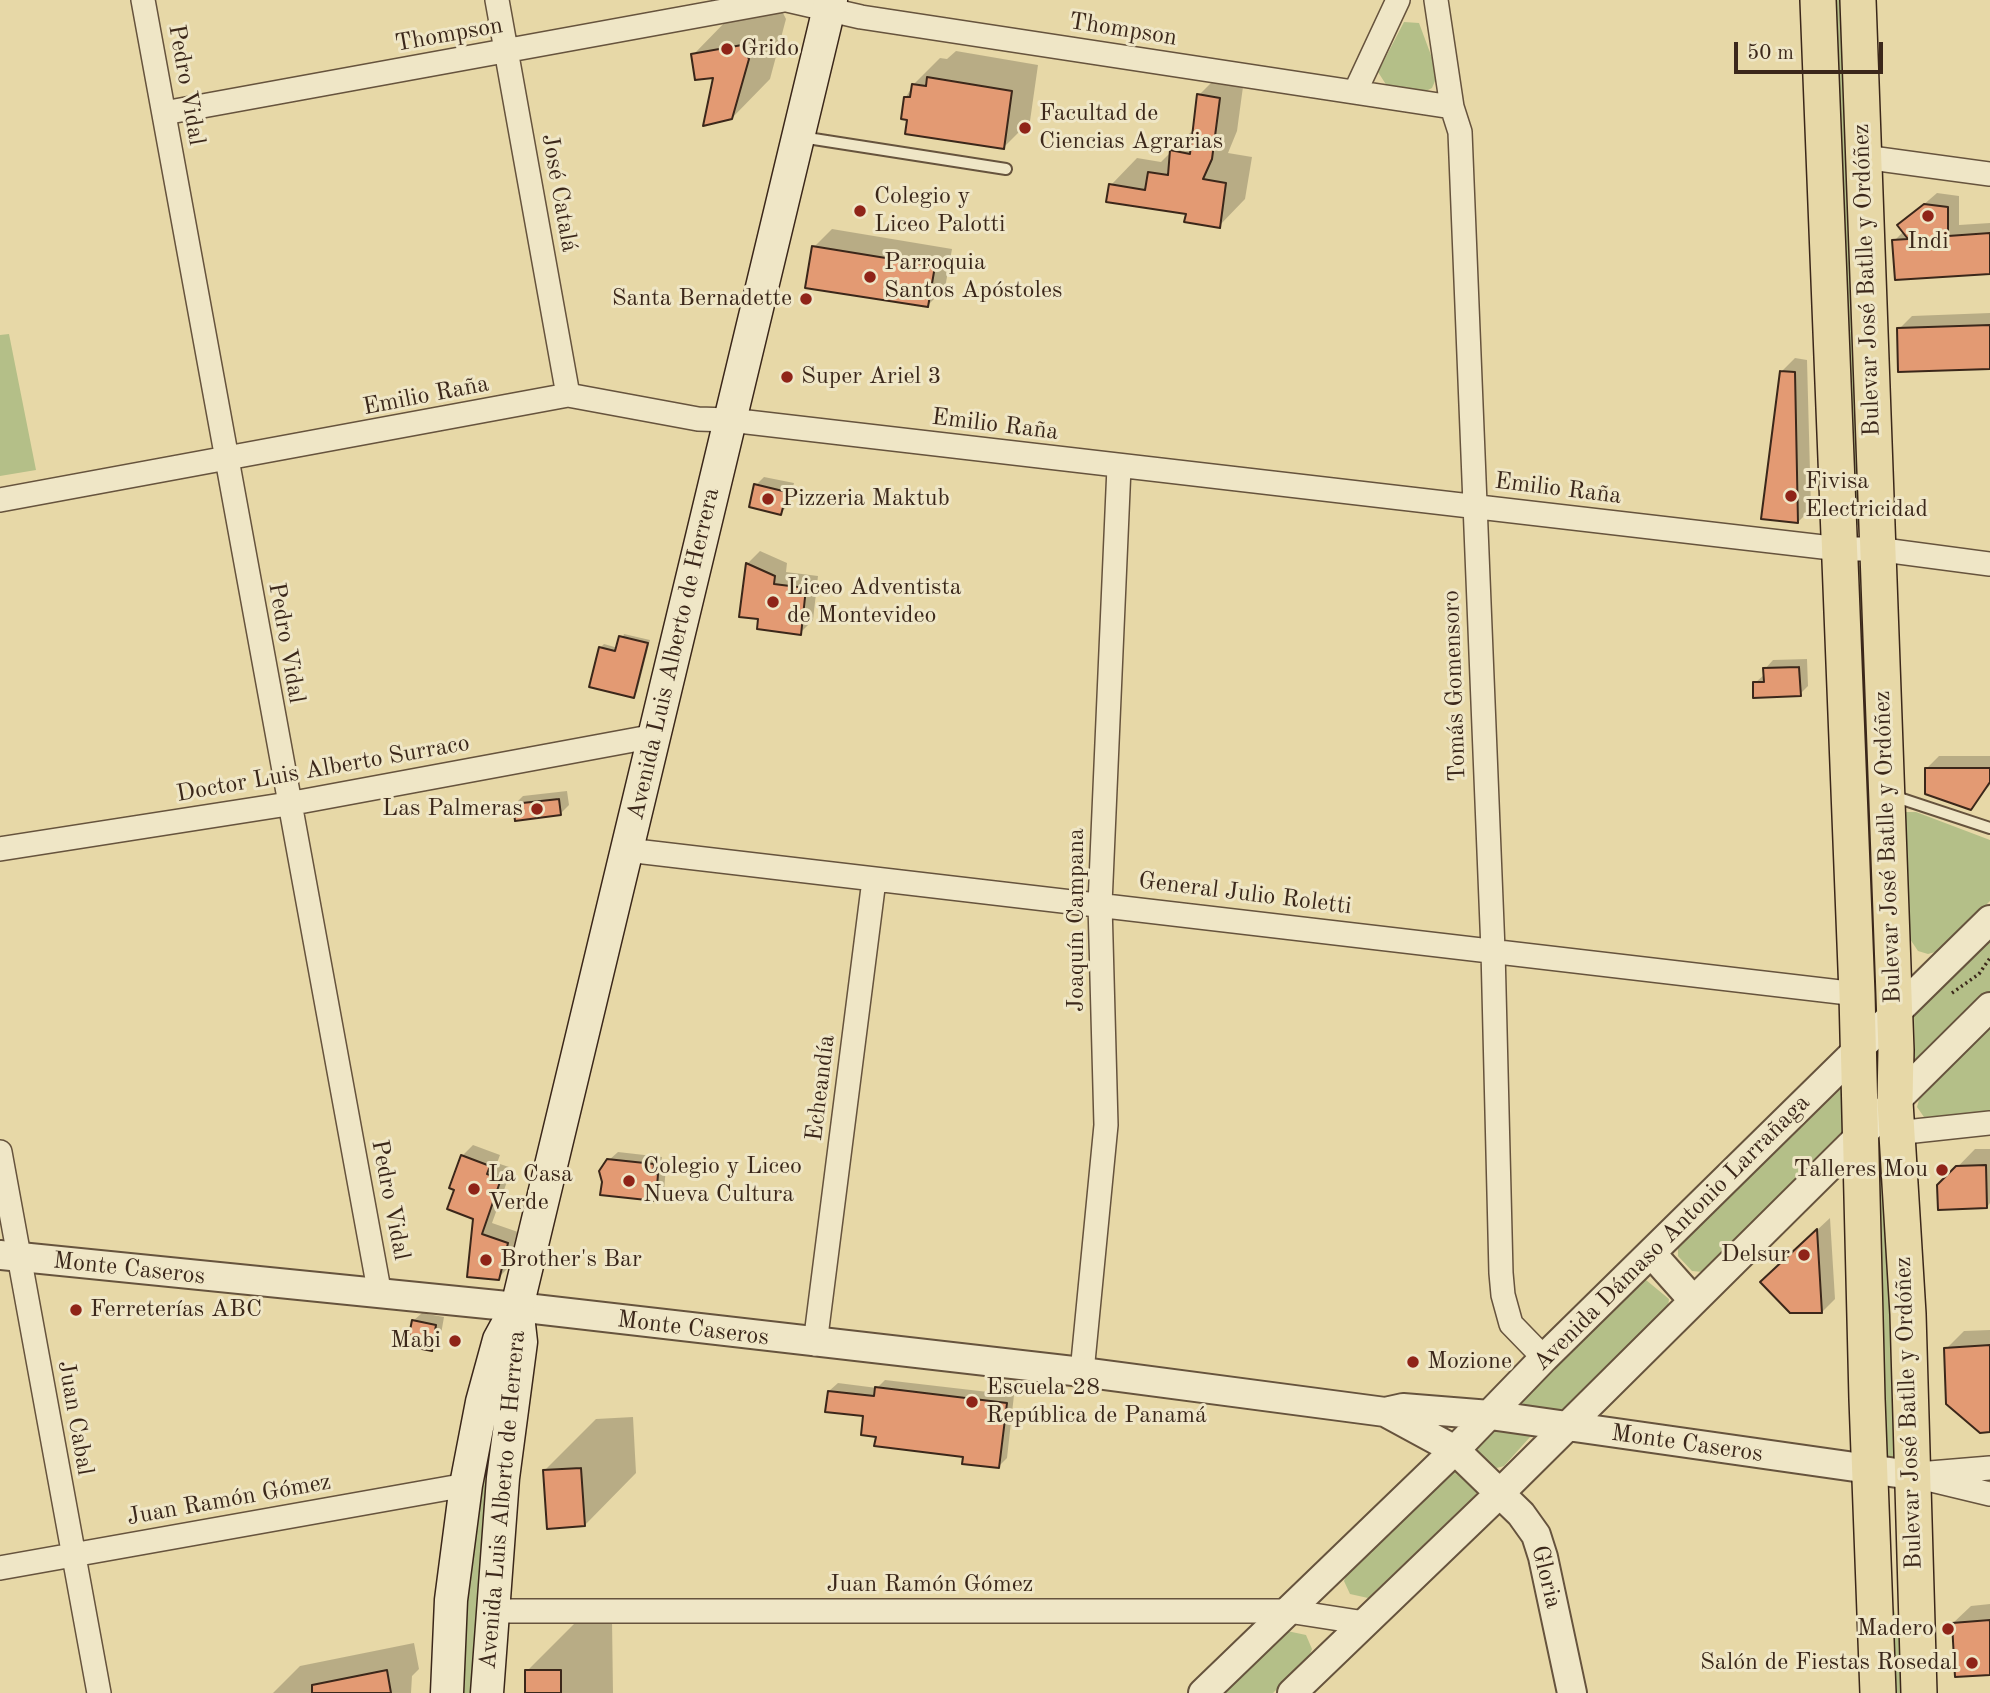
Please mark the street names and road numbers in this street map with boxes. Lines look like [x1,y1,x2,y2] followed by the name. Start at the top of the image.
[1067,7,1179,53] street label: Thompson
[393,11,505,59] street label: Thompson
[161,22,211,148] street label: Pedro Vidal
[1847,123,1887,437] street label: Bulevar José Batlle y Ordóñez
[534,132,584,254] street label: José Catalá
[361,370,491,422] street label: Emilio Raña
[930,403,1060,447] street label: Emilio Raña
[1493,467,1623,511] street label: Emilio Raña
[622,485,726,823] street label: Avenida Luis Alberto de Herrera
[261,580,311,706] street label: Pedro Vidal
[1437,590,1473,782] street label: Tomás Gomensoro
[1868,690,1908,1004] street label: Bulevar José Batlle y Ordóñez
[174,729,472,809] street label: Doctor Luis Alberto Surraco
[1063,828,1091,1012] street label: Joaquín Campana
[1137,867,1353,921] street label: General Julio Roletti
[800,1033,842,1143] street label: Echeandía
[1528,1089,1816,1377] street label: Avenida Dámaso Antonio Larrañaga
[364,1137,416,1263] street label: Pedro Vidal
[52,1247,206,1291] street label: Monte Caseros
[1889,1256,1929,1570] street label: Bulevar José Batlle y Ordóñez
[615,1305,771,1353] street label: Monte Caseros
[474,1329,532,1671] street label: Avenida Luis Alberto de Herrera
[51,1358,99,1478] street label: Juan Cabal
[1609,1419,1765,1469] street label: Monte Caseros
[125,1468,333,1532] street label: Juan Ramón Gómez
[1524,1543,1568,1611] street label: Gloria
[827,1571,1033,1599] street label: Juan Ramón Gómez

